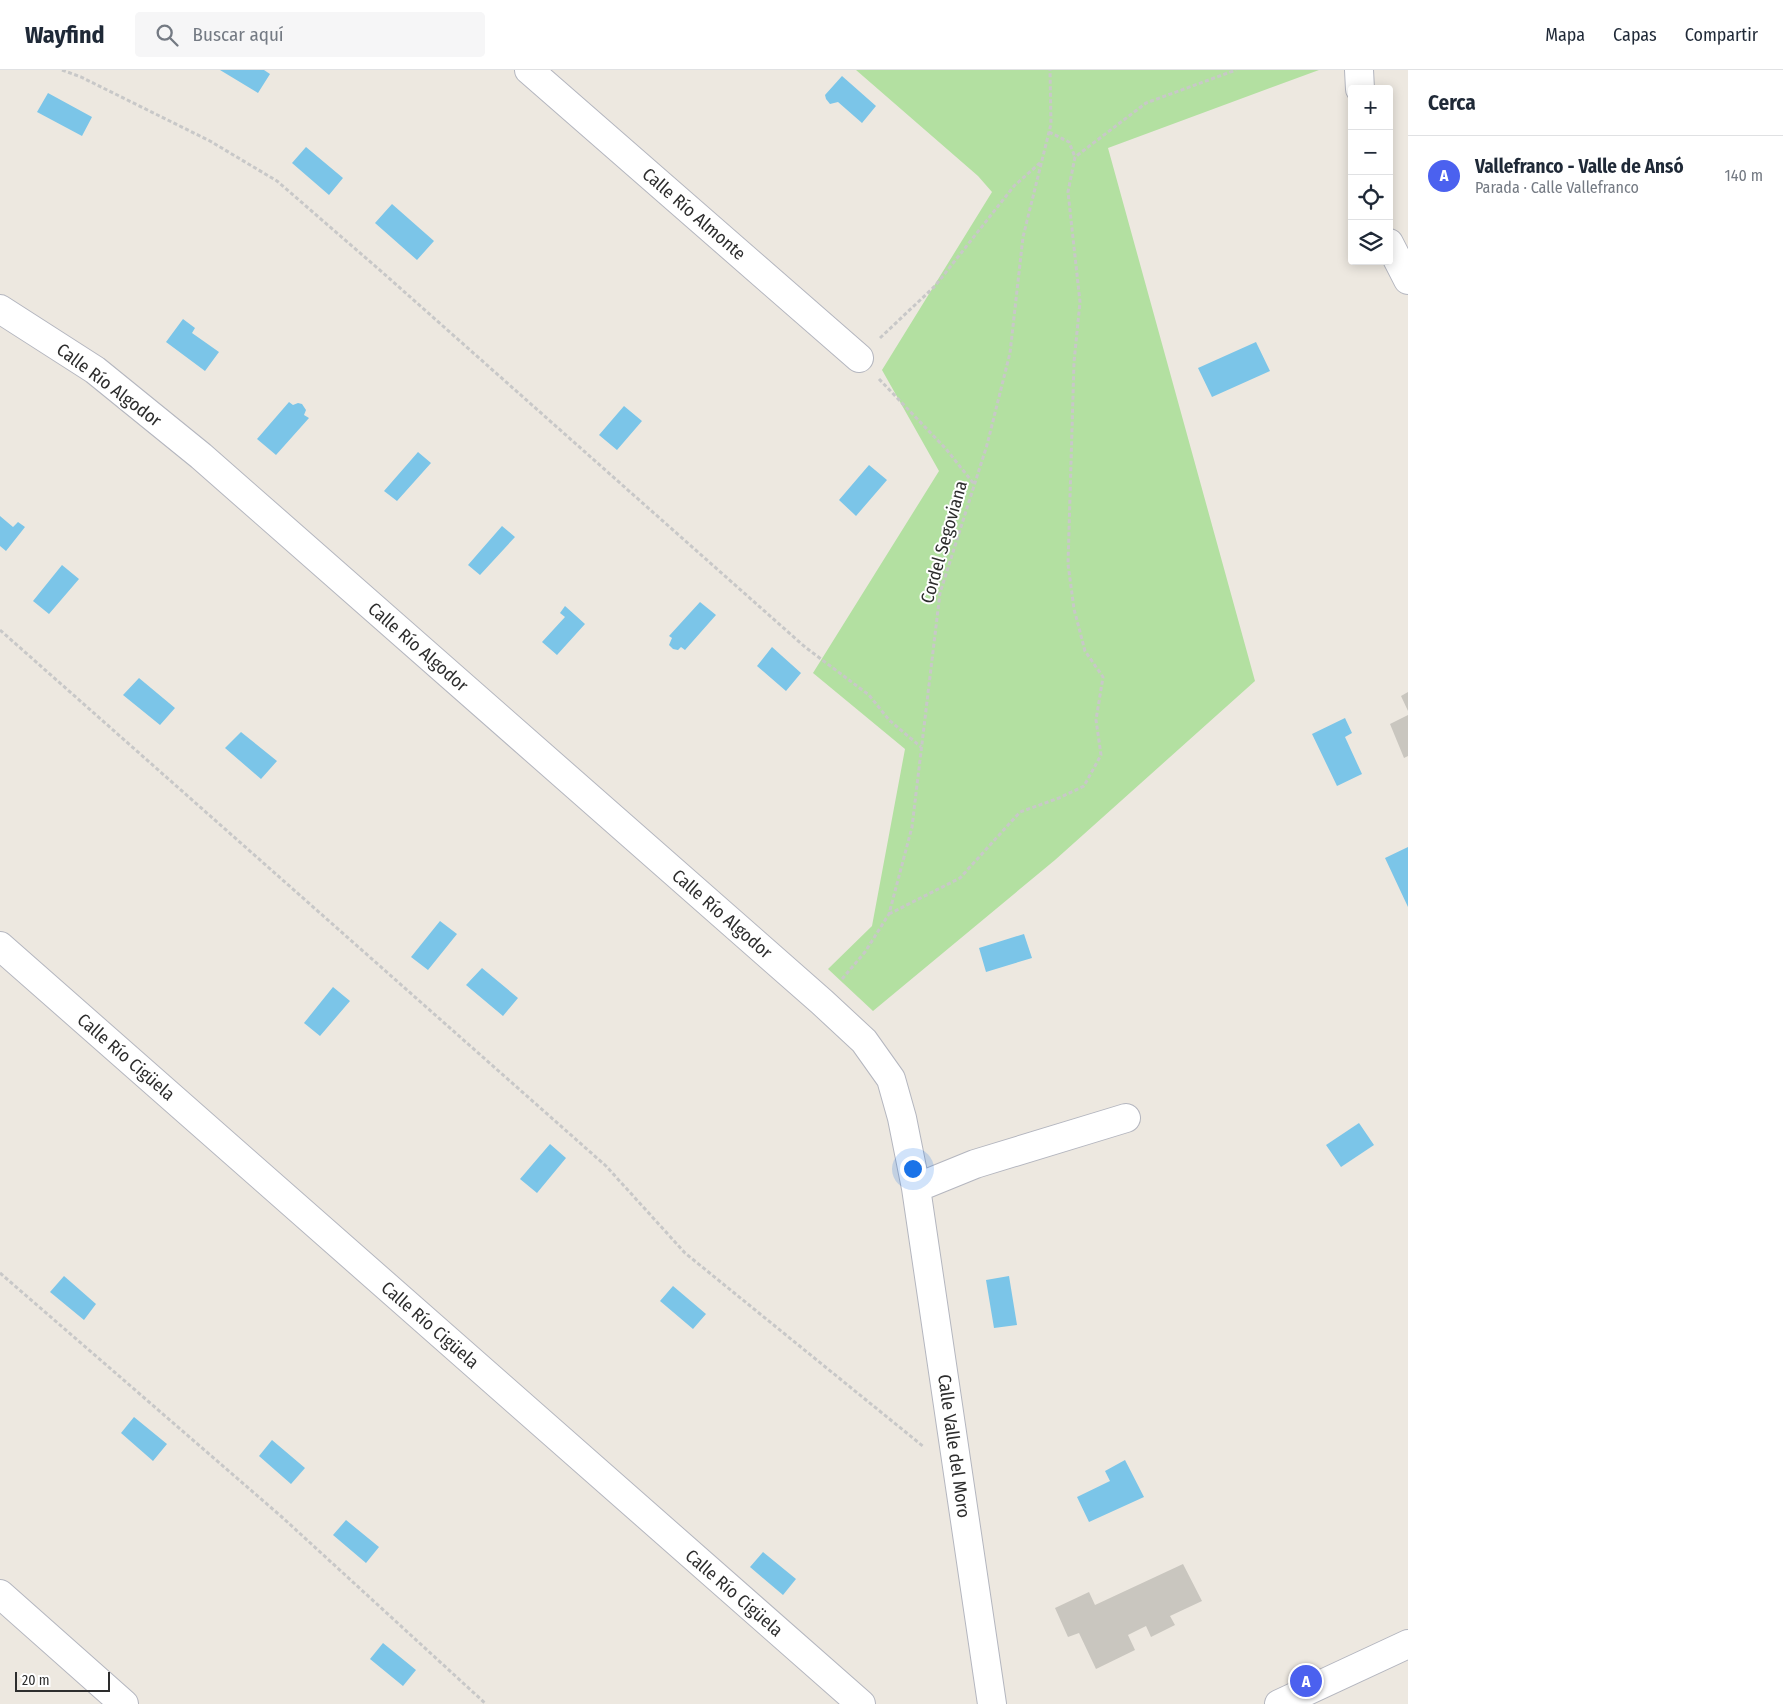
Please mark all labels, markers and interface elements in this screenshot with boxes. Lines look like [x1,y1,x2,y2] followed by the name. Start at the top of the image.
[135,12,485,57] search box
[25,21,105,49] text: Wayfind
[153,21,181,49] icon: search
[193,23,284,46] text: Buscar aquí
[1545,24,1585,46] text: Mapa
[1613,24,1657,46] text: Capas
[1685,24,1758,46] text: Compartir
[1348,85,1393,265] map controls
[1348,85,1393,130] button: +
[1428,90,1476,116] text: Cerca
[1348,130,1393,175] button: −
[1475,155,1684,178] text: Vallefranco - Valle de Ansó
[638,163,750,265] street label: Calle Río Almonte
[1440,166,1448,185] text: A
[1725,166,1763,185] text: 140 m
[1348,175,1393,220] button: locate
[1475,178,1639,197] text: Parada · Calle Vallefranco
[1348,220,1393,265] button: layers
[52,338,166,432] street label: Calle Río Algodor
[916,478,972,606] street label: Cordel Segoviana
[363,598,473,697] street label: Calle Río Algodor
[667,865,777,964] street label: Calle Río Algodor
[73,1009,179,1105] street label: Calle Río Cigüela
[900,1156,926,1182] your location
[377,1277,483,1373] street label: Calle Río Cigüela
[933,1373,975,1519] street label: Calle Valle del Moro
[681,1545,787,1641] street label: Calle Río Cigüela
[1290,1662,1322,1700] pin: A
[15,1669,110,1692] scale bar
[22,1672,50,1689] text: 20 m

